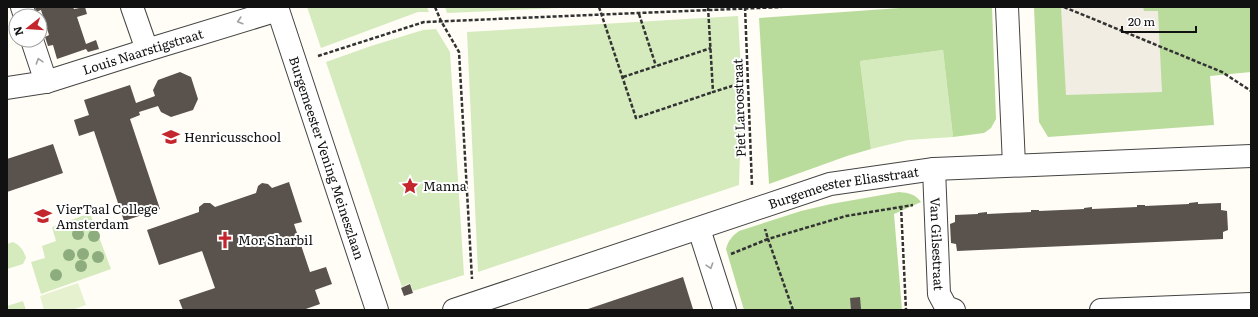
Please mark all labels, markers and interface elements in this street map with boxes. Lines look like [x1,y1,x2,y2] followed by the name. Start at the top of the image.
[8,8,48,48] north arrow
[1122,8,1196,34] scale bar
[1128,12,1155,30] text: 20 m
[237,16,244,25] one-way arrow
[80,23,206,79] street label: Louis Naarstigstraat
[8,24,26,38] text: N
[285,54,370,262] street label: Burgemeester Vening Meineszlaan
[35,58,44,65] one-way arrow
[727,58,750,158] street label: Piet Laroostraat
[161,127,181,147] school or university icon: Henricusschool
[184,127,282,146] place label: Henricusschool
[765,161,921,213] street label: Burgemeester Eliasstraat
[400,176,420,196] place icon: Manna
[423,176,467,195] place label: Manna
[926,197,949,292] street label: Van Gilsestraat
[56,199,158,233] place label: VierTaal College Amsterdam
[33,206,53,226] school or university icon: VierTaal College Amsterdam
[215,230,235,250] church icon: Mor Sharbil
[238,230,313,249] place label: Mor Sharbil
[706,263,714,270] one-way arrow

